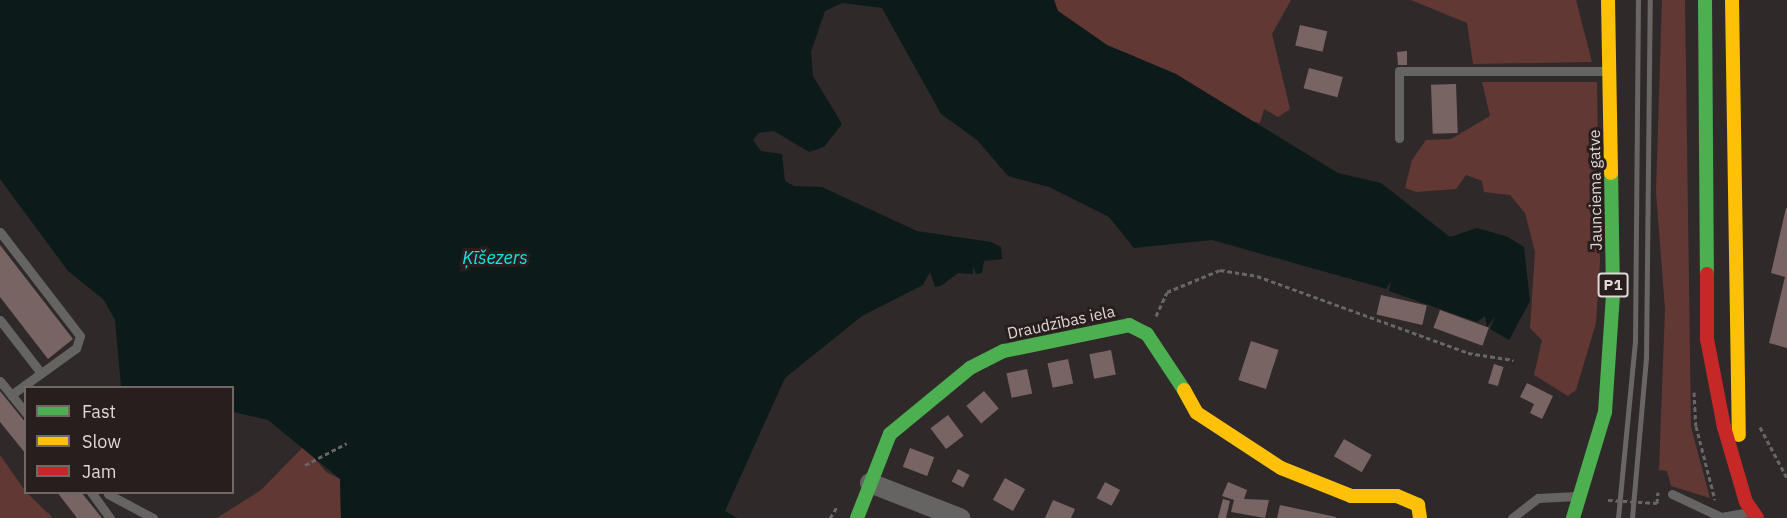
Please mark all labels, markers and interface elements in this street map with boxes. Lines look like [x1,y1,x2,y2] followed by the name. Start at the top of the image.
[1584,129,1606,251] street label: Jaunciema gatve
[462,247,528,269] water label: Ķīšezers
[1596,273,1630,297] road number: P1
[1005,301,1117,343] street label: Draudzības iela
[24,386,234,494] legend
[82,400,116,423] text: Fast
[82,430,121,453] text: Slow
[82,460,117,483] text: Jam

